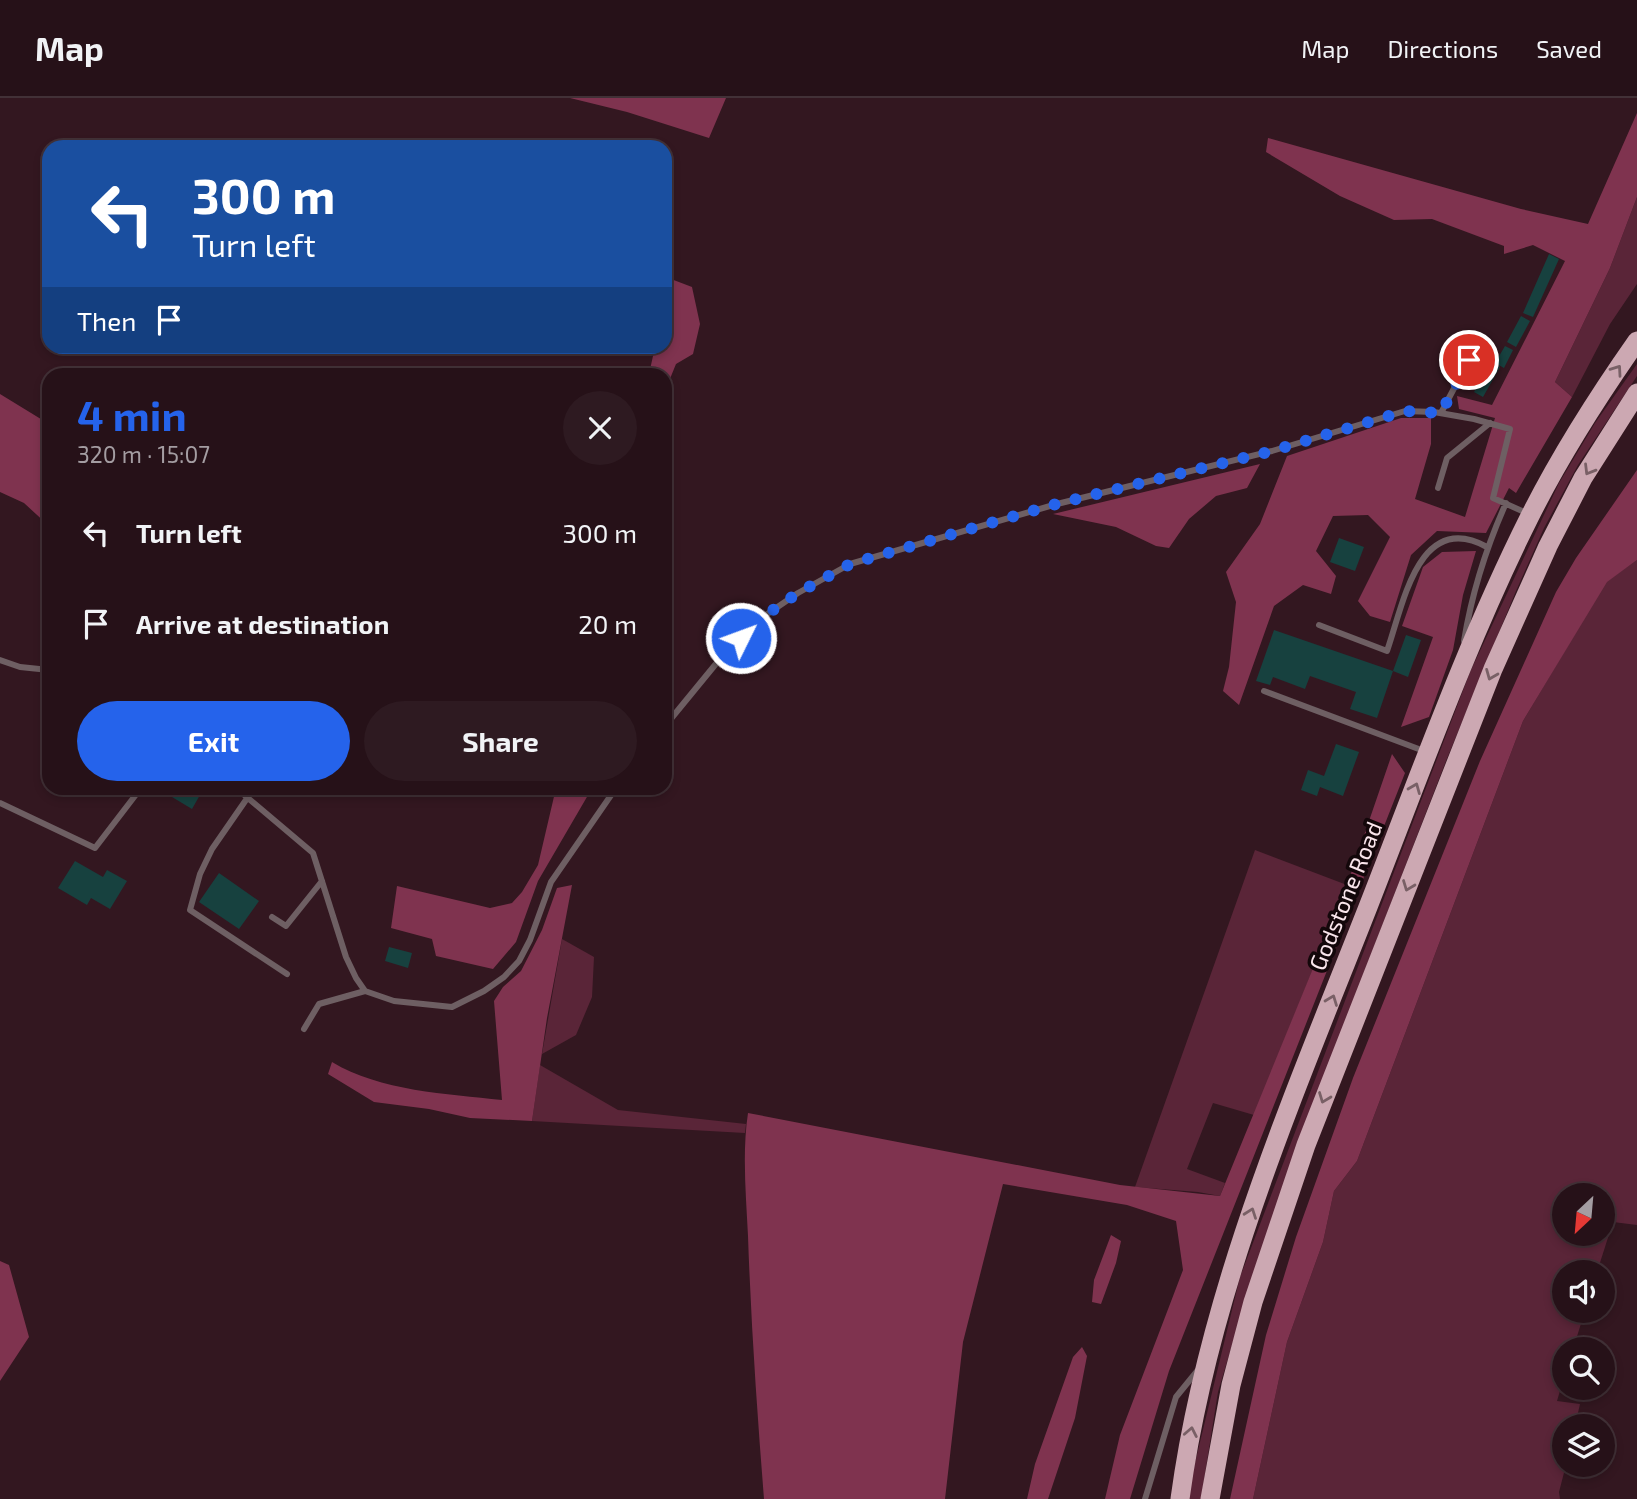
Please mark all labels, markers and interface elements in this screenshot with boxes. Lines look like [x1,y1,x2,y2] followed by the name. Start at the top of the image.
[35,28,104,68] text: Map
[1301,34,1349,63] text: Map
[1387,34,1498,63] text: Directions
[1536,34,1602,63] text: Saved
[192,165,335,224] text: 300 m
[77,168,168,259] icon: left
[192,225,316,263] text: Turn left
[150,301,188,339] icon: arrive
[77,305,136,336] text: Then
[1439,330,1499,390] pin
[1450,341,1488,379] icon: arrive
[1609,365,1621,378] one-way arrow
[77,389,187,439] text: 4 min
[563,391,637,465] button: close
[77,440,210,468] text: 320 m · 15:07
[1584,462,1597,475] one-way arrow
[77,514,115,552] icon: left
[136,517,242,548] text: Turn left
[563,517,637,548] text: 300 m
[704,601,778,675] position arrow
[77,605,115,643] icon: arrive
[136,608,389,639] text: Arrive at destination
[578,608,637,639] text: 20 m
[1485,667,1499,680] one-way arrow
[77,701,350,781] button: Exit
[364,701,637,781] button: Share
[1407,783,1421,795] one-way arrow
[1302,817,1388,974] street label: Godstone Road
[1402,880,1416,892] one-way arrow
[1323,994,1337,1006] one-way arrow
[1319,1091,1333,1103] one-way arrow
[1552,1183,1615,1246] north arrow
[1552,1183,1615,1477] map controls
[1243,1207,1257,1219] one-way arrow
[1552,1260,1615,1323] button: sound
[1552,1337,1615,1400] button: search
[1552,1414,1615,1477] button: layers
[1183,1426,1198,1438] one-way arrow

